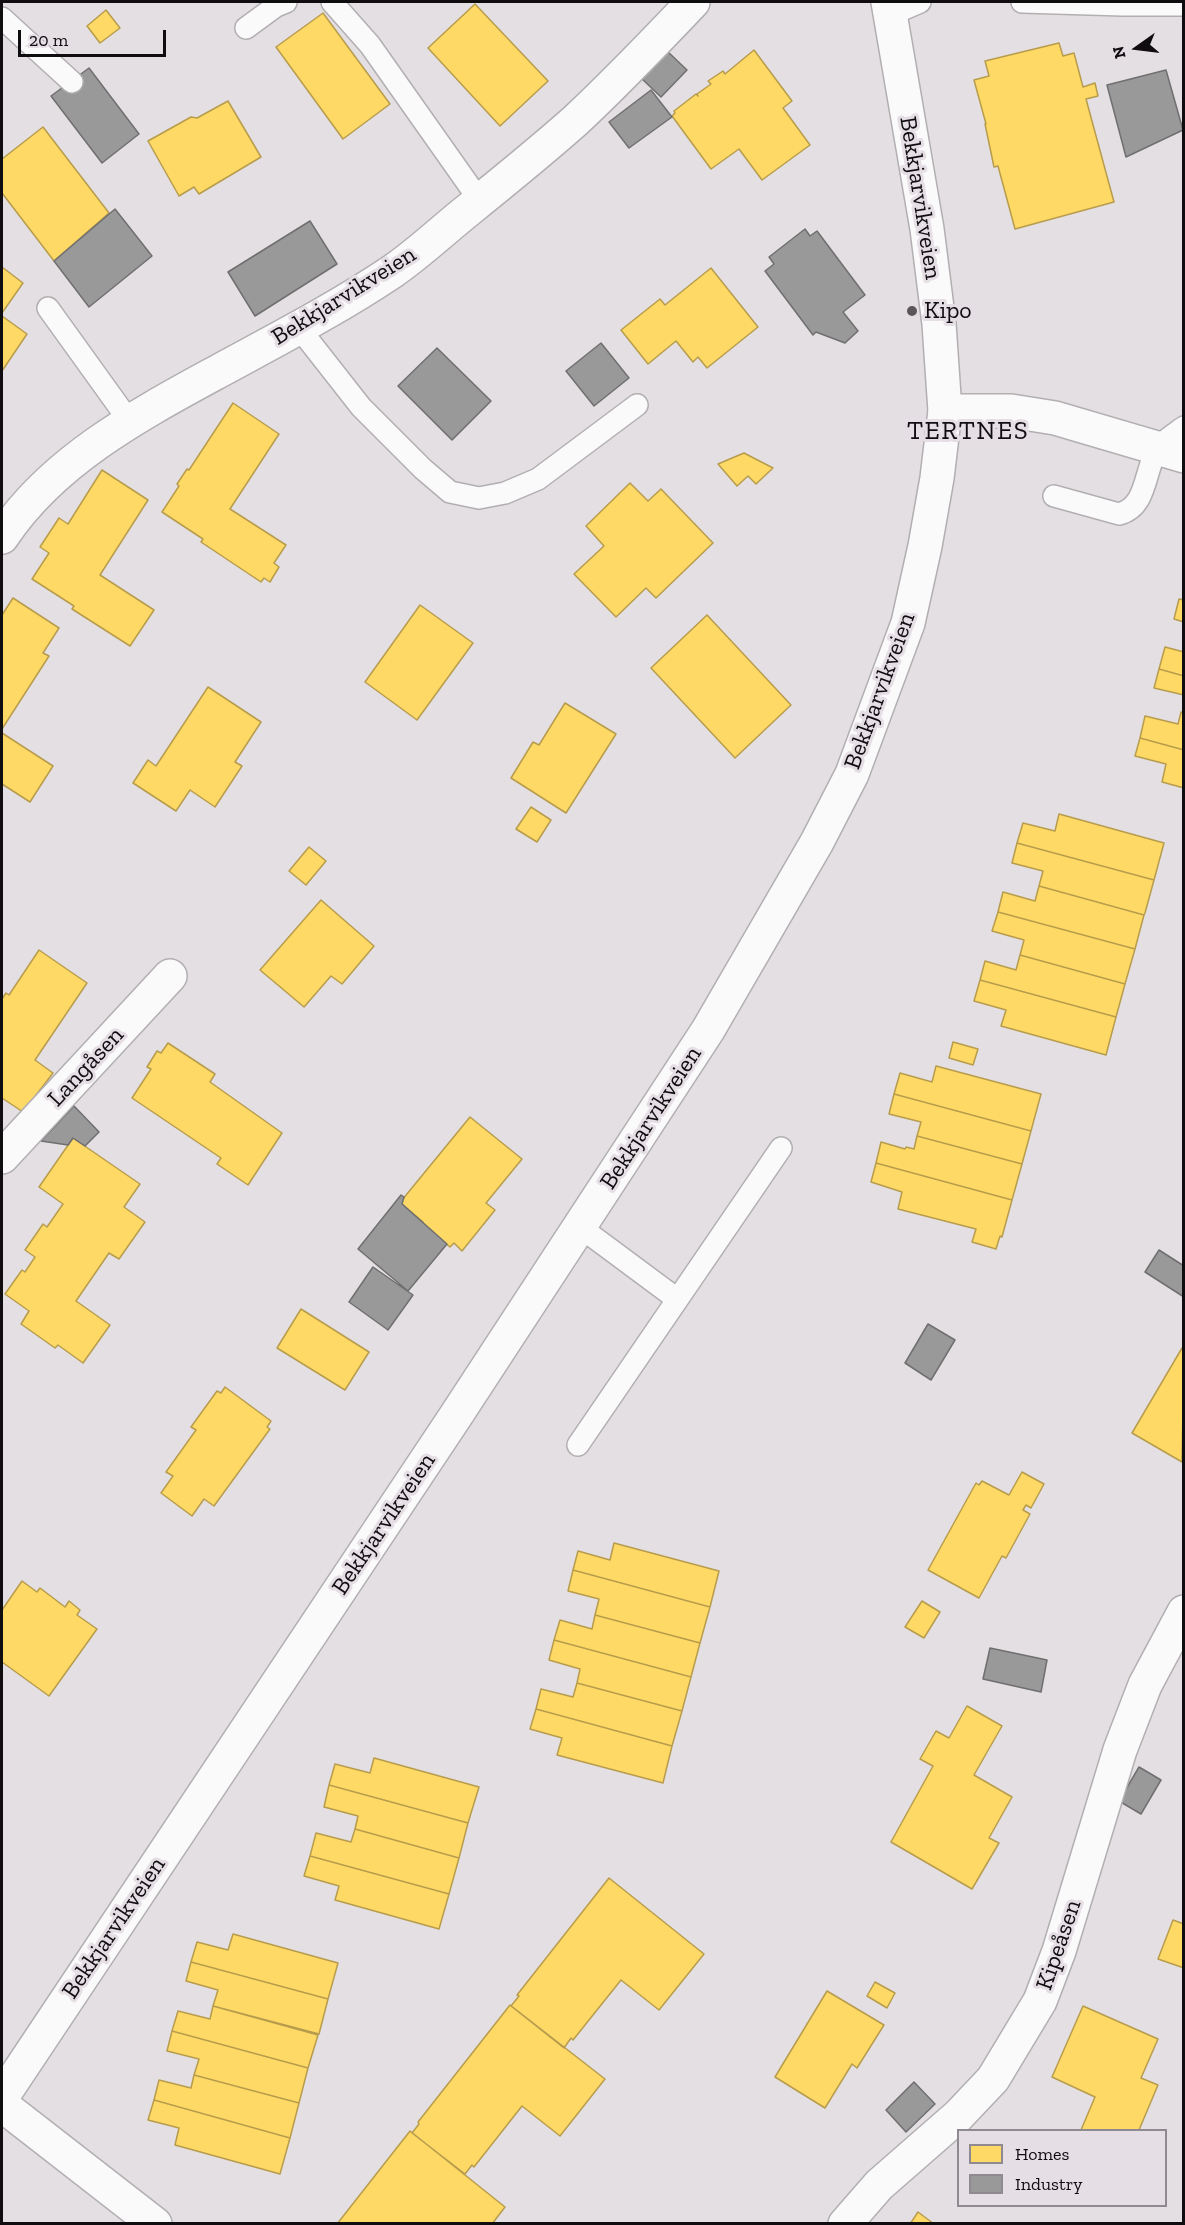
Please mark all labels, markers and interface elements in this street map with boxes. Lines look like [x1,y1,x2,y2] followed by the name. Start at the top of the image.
[21,18,170,56] scale bar
[1107,18,1167,78] north arrow
[29,29,68,51] text: 20 m
[1108,44,1130,61] text: N
[893,114,947,282] street label: Bekkjarvikveien
[267,240,421,352] street label: Bekkjarvikveien
[924,297,972,325] place label: Kipo
[905,304,919,318] marker: Kipo
[907,416,1029,448] district label: TERTNES
[838,609,922,773] street label: Bekkjarvikveien
[42,1021,130,1113] street label: Langåsen
[594,1041,708,1195] street label: Bekkjarvikveien
[326,1448,442,1600] street label: Bekkjarvikveien
[56,1852,172,2004] street label: Bekkjarvikveien
[1030,1896,1088,1994] street label: Kipeåsen
[957,2129,1167,2207] legend
[1015,2143,1069,2165] text: Homes
[1015,2173,1082,2195] text: Industry

